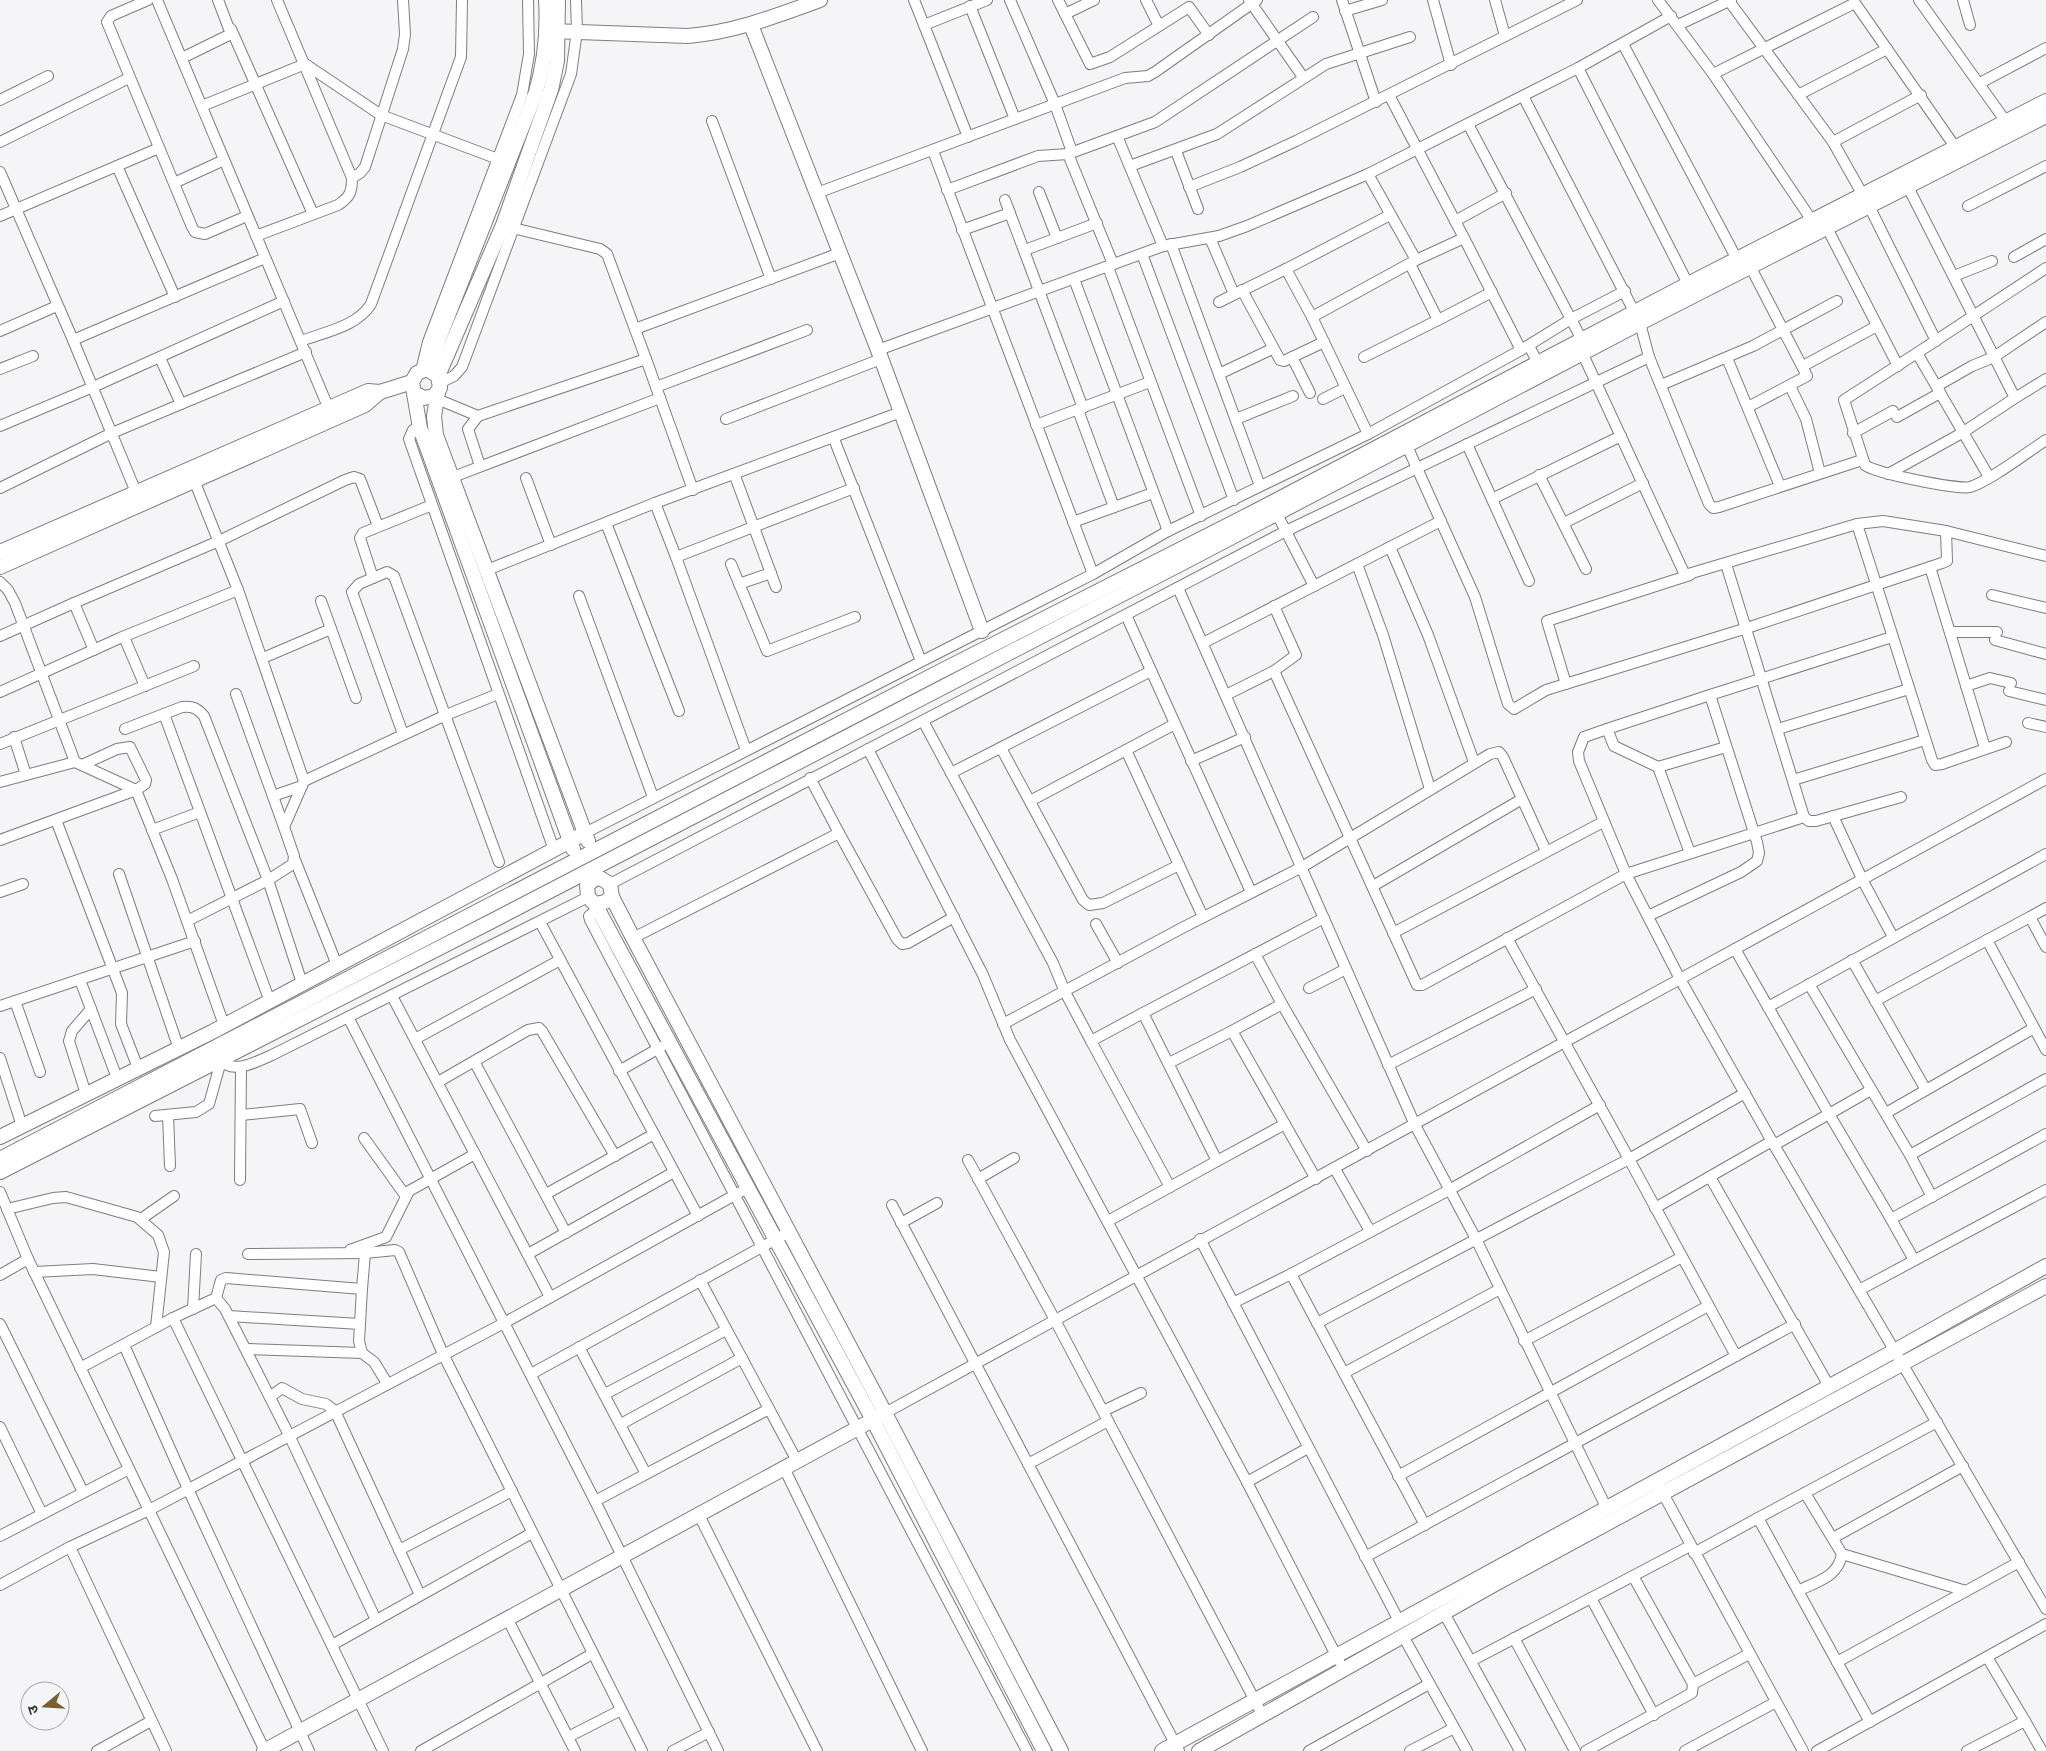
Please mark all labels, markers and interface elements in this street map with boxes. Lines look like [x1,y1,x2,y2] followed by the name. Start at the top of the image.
[20,1681,70,1731] north arrow
[22,1702,43,1717] text: उ

